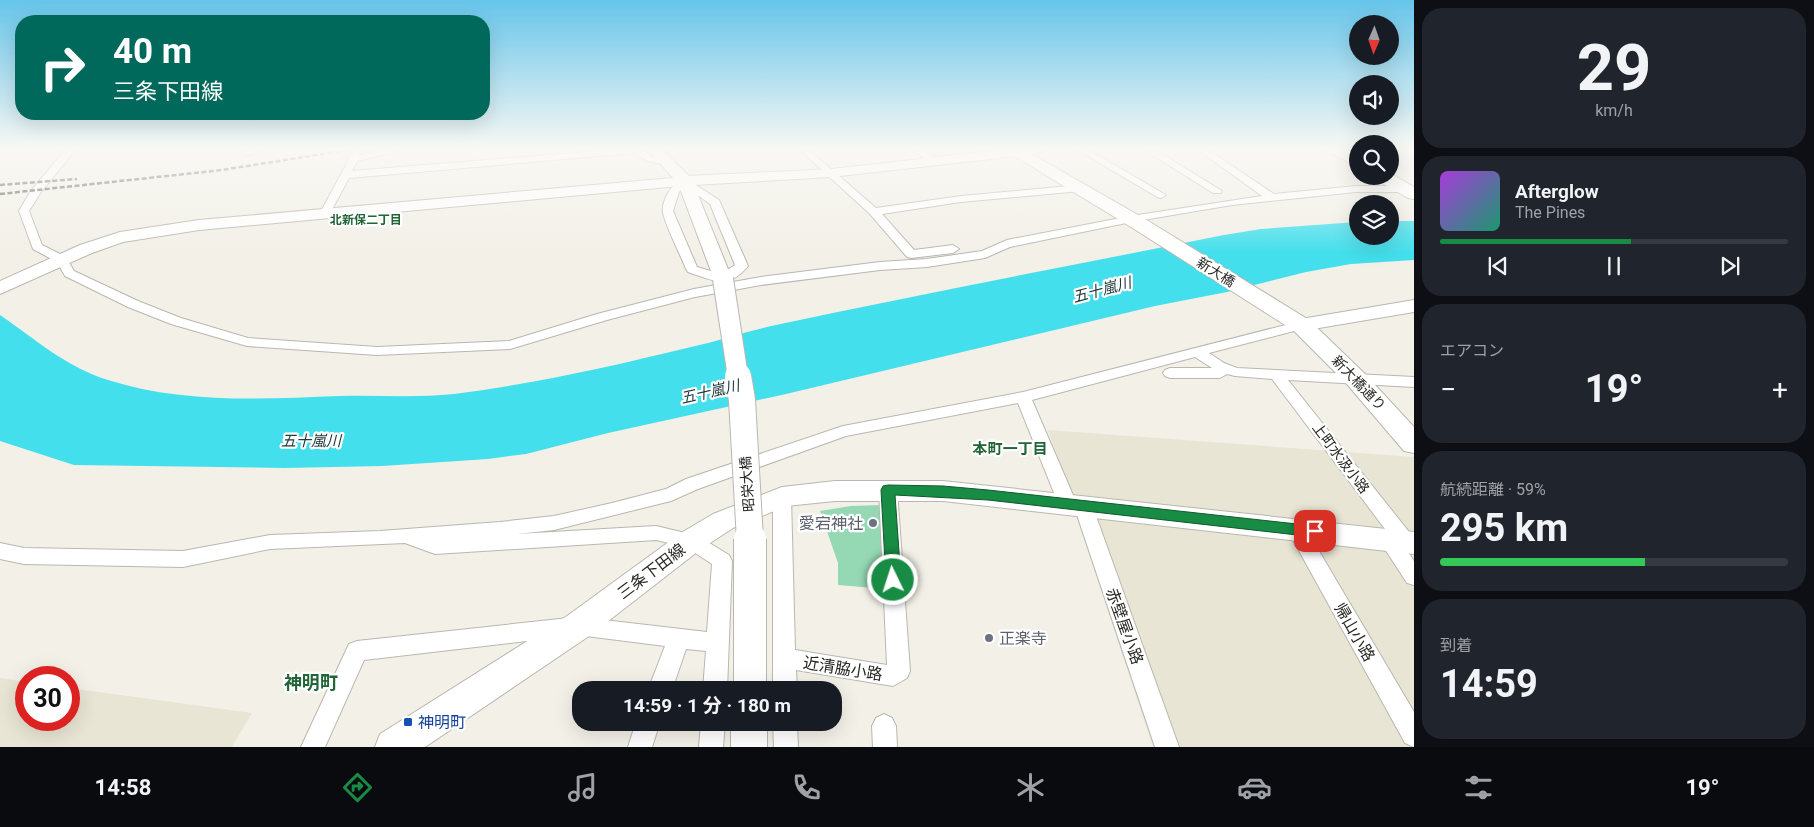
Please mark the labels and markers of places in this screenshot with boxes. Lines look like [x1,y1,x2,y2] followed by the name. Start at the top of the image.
[1294,510,1336,552] pin
[799,514,863,533] place label: 愛宕神社
[867,517,879,529] marker: 愛宕神社
[999,629,1047,648] place label: 正楽寺
[983,632,995,644] marker: 正楽寺
[418,713,466,732] place label: 神明町
[402,716,414,728] marker: 神明町

